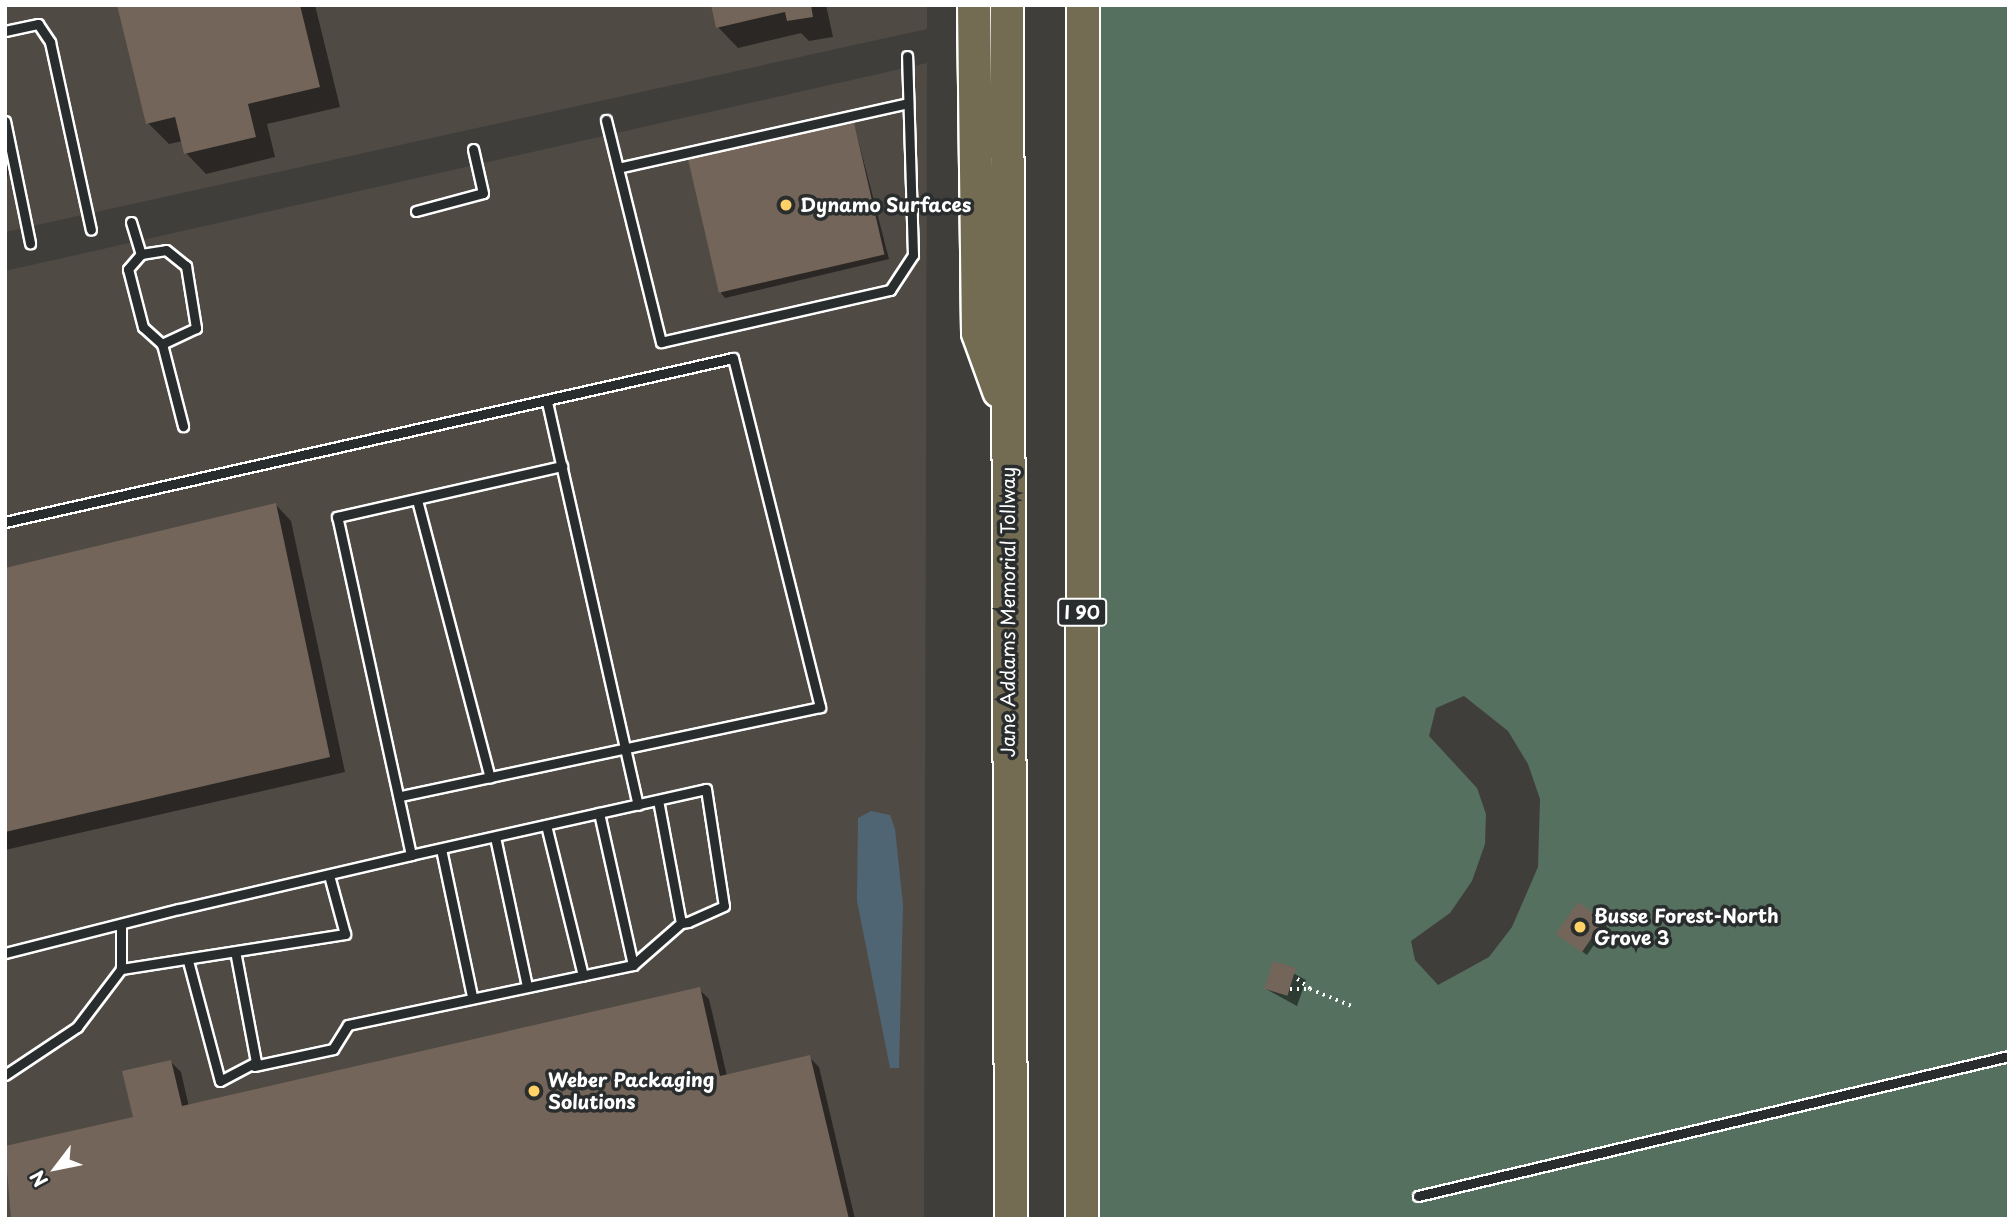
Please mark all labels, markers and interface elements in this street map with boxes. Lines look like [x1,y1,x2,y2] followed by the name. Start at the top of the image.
[800,194,972,216] place label: Dynamo Surfaces
[778,197,794,213] marker: Dynamo Surfaces
[997,465,1019,759] street label: Jane Addams Memorial Tollway
[1056,598,1108,626] road number: I 90
[1594,905,1779,949] place label: Busse Forest-North Grove 3
[1572,919,1588,935] marker: Busse Forest-North Grove 3
[548,1069,715,1113] place label: Weber Packaging Solutions
[526,1083,542,1099] marker: Weber Packaging Solutions
[21,1133,91,1203] north arrow
[22,1165,54,1193] text: N

